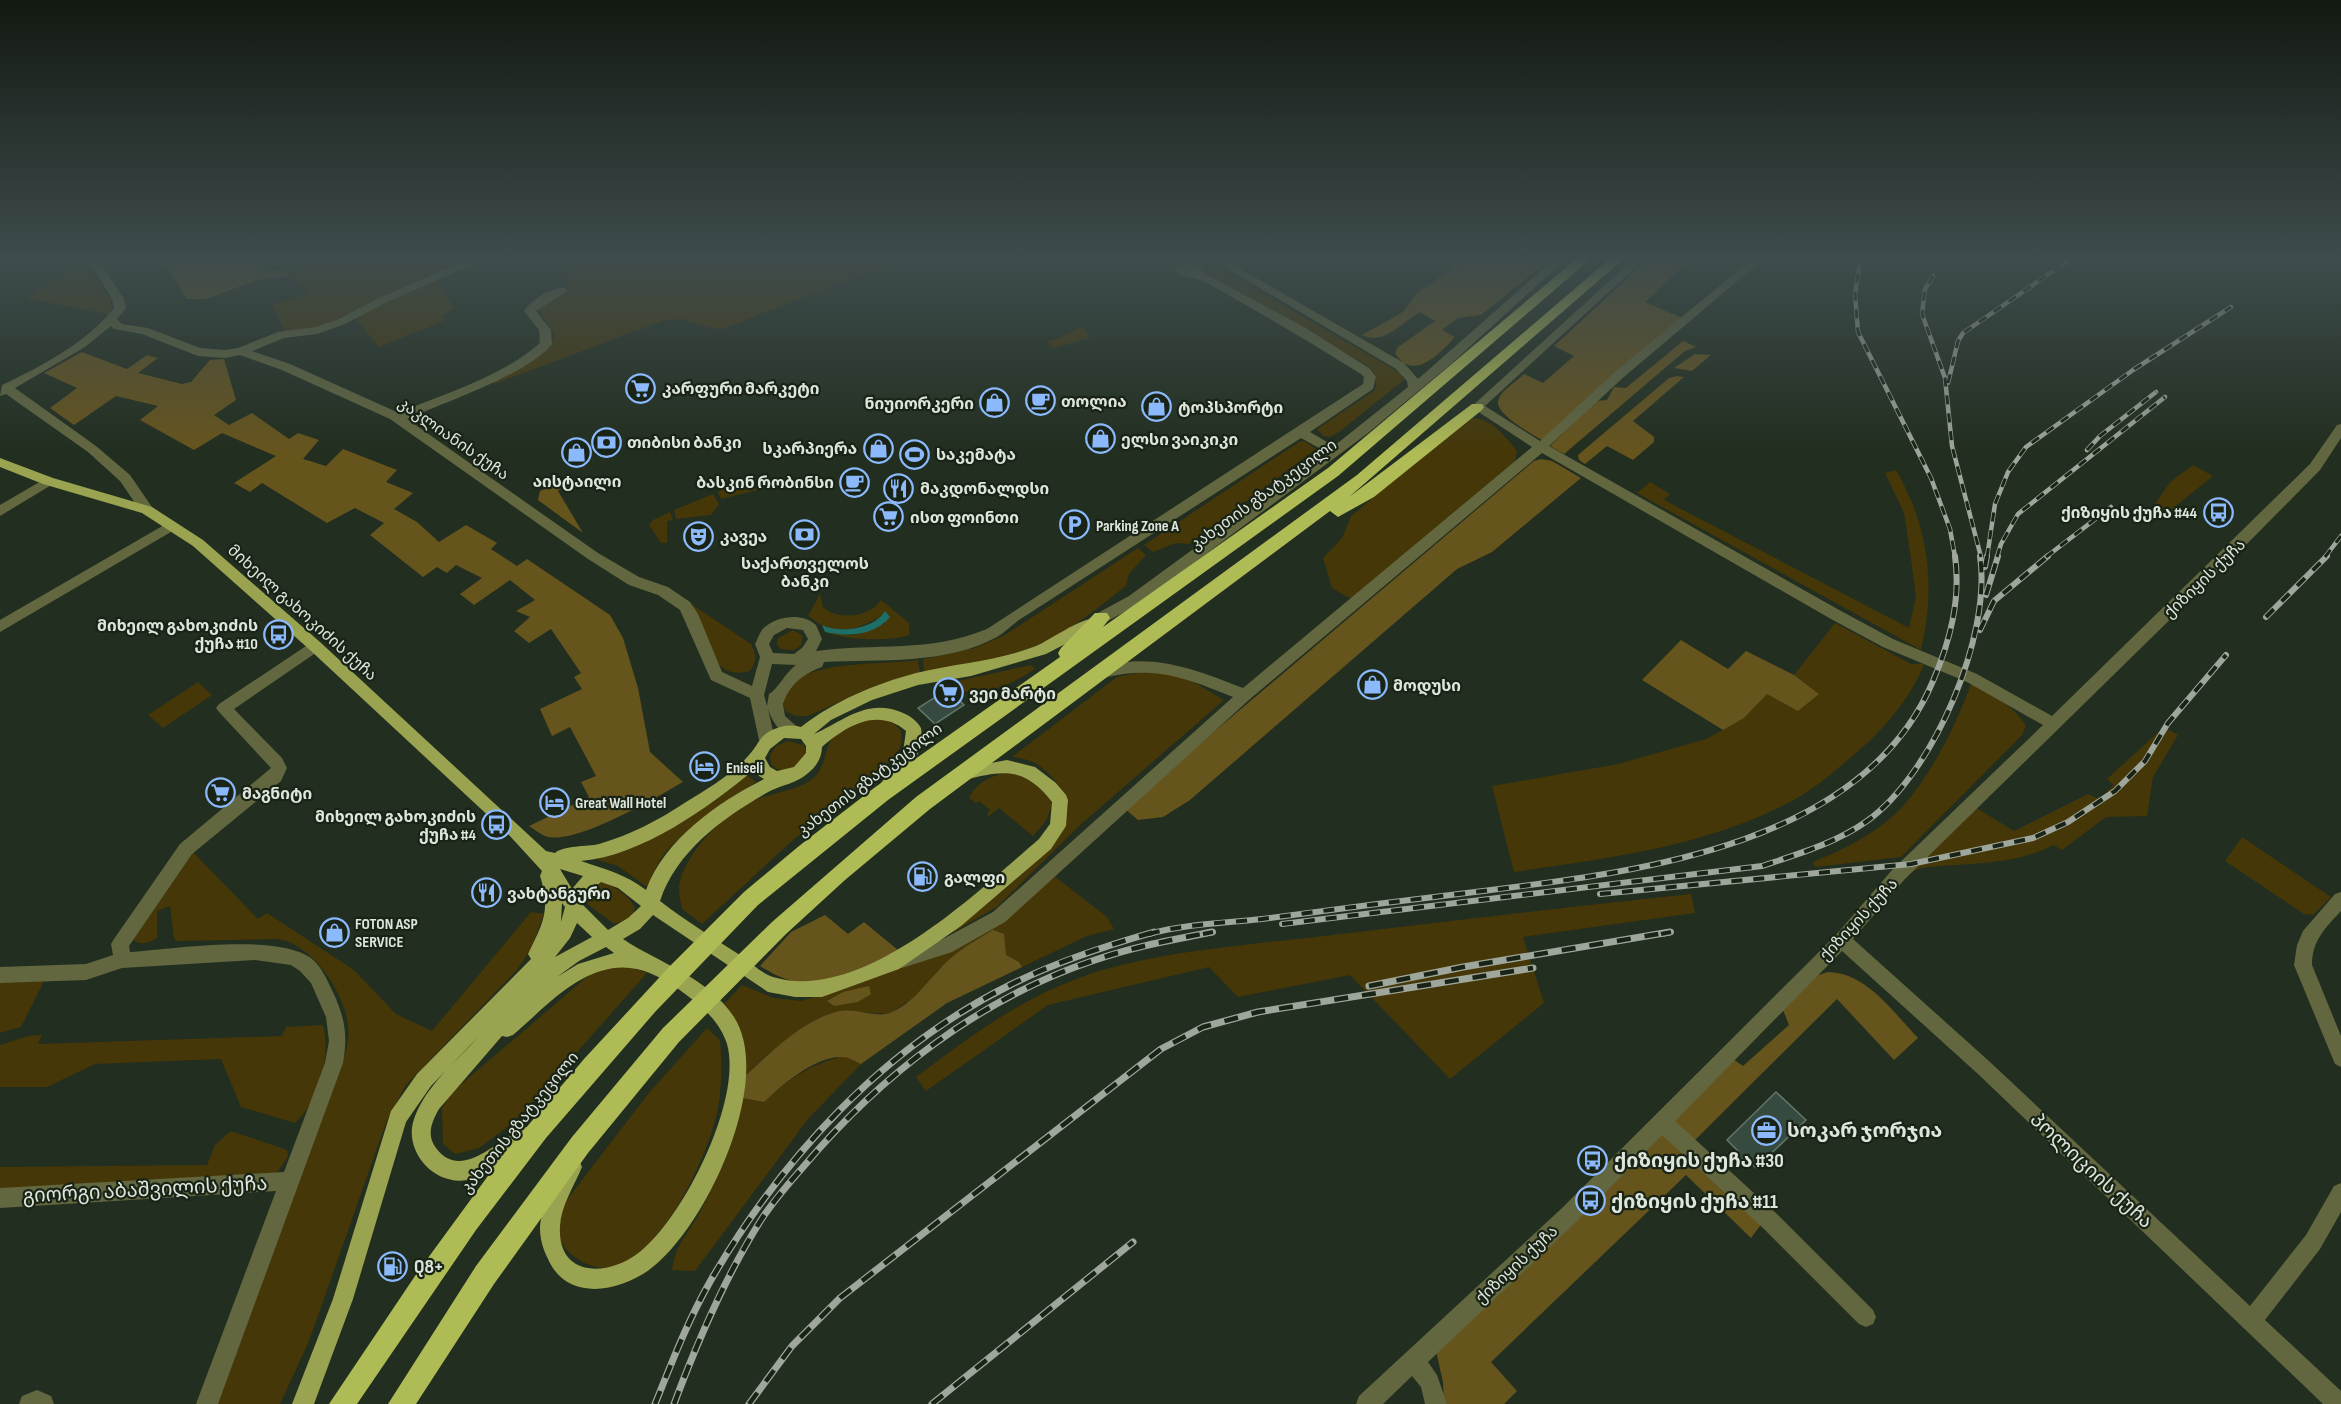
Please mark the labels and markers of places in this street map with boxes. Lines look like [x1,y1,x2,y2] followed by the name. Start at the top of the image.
[625,372,657,404] supermarket icon: კარფური მარკეტი
[662,380,820,399] place label: კარფური მარკეტი
[1024,385,1056,417] cafe icon: თოლია
[979,387,1011,419] shop icon: ნიუიორკერი
[1141,391,1173,423] shop icon: ტოპსპორტი
[1061,393,1127,412] place label: თოლია
[865,395,974,414] place label: ნიუიორკერი
[1178,399,1283,418] place label: ტოპსპორტი
[1084,423,1116,455] shop icon: ელსი ვაიკიკი
[590,426,622,458] bank icon: თიბისი ბანკი
[1121,431,1238,450] place label: ელსი ვაიკიკი
[862,432,894,464] shop icon: სკარპიერა
[627,434,742,453] place label: თიბისი ბანკი
[561,437,593,469] shop icon: აისტაილი
[899,438,931,470] sports icon: საკემატა
[762,440,857,459] place label: სკარპიერა
[936,446,1016,465] place label: საკემატა
[839,466,871,498] cafe icon: ბასკინ რობინსი
[883,472,915,504] restaurant icon: მაკდონალდსი
[533,473,621,492] place label: აისტაილი
[696,474,834,493] place label: ბასკინ რობინსი
[920,480,1049,499] place label: მაკდონალდსი
[2202,496,2234,528] bus stop icon: ქიზიყის ქუჩა #44
[873,501,905,533] supermarket icon: ისთ ფოინთი
[2061,504,2198,523] place label: ქიზიყის ქუჩა #44
[910,509,1019,528] place label: ისთ ფოინთი
[1059,509,1091,541] parking icon: Parking Zone A
[1096,517,1179,536] place label: Parking Zone A
[789,519,821,551] bank icon: საქართველოს ბანკი
[683,520,715,552] theatre icon: კავეა
[720,528,767,547] place label: კავეა
[741,555,869,592] place label: საქართველოს ბანკი
[97,617,258,654] place label: მიხეილ გახოკიძის ქუჩა #10
[263,618,295,650] bus stop icon: მიხეილ გახოკიძის ქუჩა #10
[1356,669,1388,701] shop icon: მოდუსი
[932,677,964,709] supermarket icon: ვეი მარტი
[1393,677,1461,696] place label: მოდუსი
[969,685,1056,704] place label: ვეი მარტი
[689,751,721,783] hotel icon: Eniseli
[726,759,763,778] place label: Eniseli
[205,777,237,809] supermarket icon: მაგნიტი
[242,785,312,804] place label: მაგნიტი
[538,786,570,818] hotel icon: Great Wall Hotel
[575,794,666,813] place label: Great Wall Hotel
[315,808,477,845] place label: მიხეილ გახოკიძის ქუჩა #4
[481,809,513,841] bus stop icon: მიხეილ გახოკიძის ქუჩა #4
[907,861,939,893] fuel station icon: გალფი
[944,869,1005,888] place label: გალფი
[470,877,502,909] restaurant icon: ვახტანგური
[507,885,611,904] place label: ვახტანგური
[355,915,418,952] place label: FOTON ASP SERVICE
[318,916,350,948] shop icon: FOTON ASP SERVICE
[1750,1114,1782,1146] office icon: სოკარ ჯორჯია
[1787,1119,1942,1143] place label: სოკარ ჯორჯია
[1577,1144,1609,1176] bus stop icon: ქიზიყის ქუჩა #30
[1614,1149,1784,1173] place label: ქიზიყის ქუჩა #30
[1574,1185,1606,1217] bus stop icon: ქიზიყის ქუჩა #11
[1611,1190,1778,1214] place label: ქიზიყის ქუჩა #11
[377,1250,409,1282] fuel station icon: Q8+
[414,1255,444,1279] place label: Q8+

